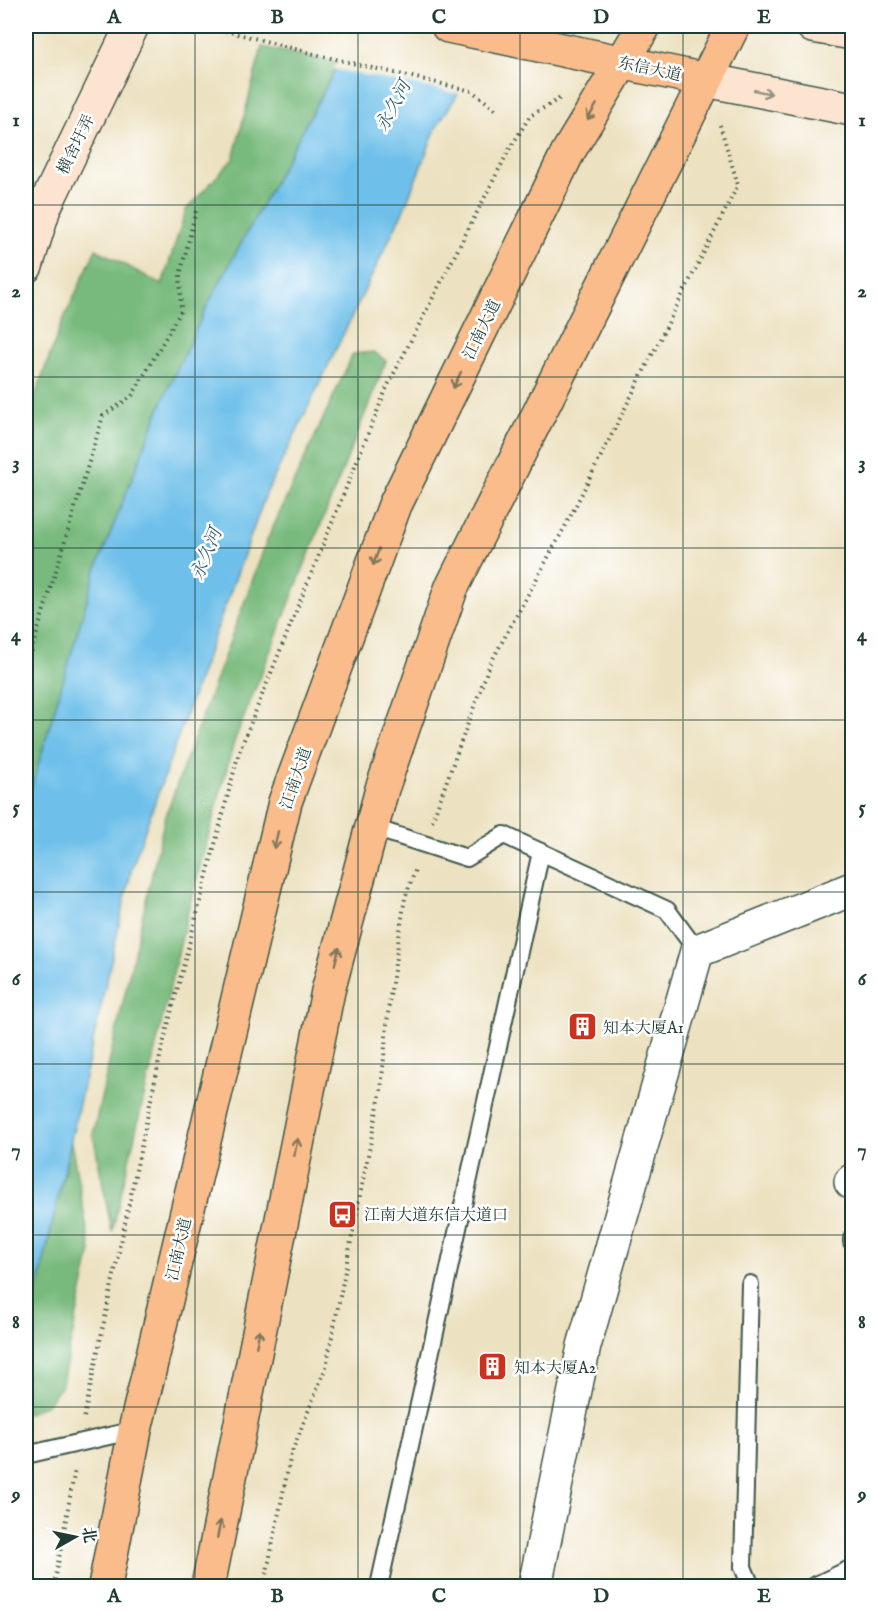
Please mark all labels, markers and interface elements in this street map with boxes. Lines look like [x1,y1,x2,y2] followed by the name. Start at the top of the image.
[106,5,122,30] text: A
[270,5,284,30] text: B
[432,5,446,30] text: C
[593,5,609,30] text: D
[757,5,771,30] text: E
[616,54,683,86] street label: 东信大道
[371,75,419,136] water label: 永久河
[753,87,772,99] one-way arrow
[585,103,597,120] one-way arrow
[12,108,20,133] text: 1
[858,108,866,133] text: 1
[54,112,100,178] street label: 横舍圩弄
[11,279,21,304] text: 2
[857,279,867,304] text: 2
[460,297,506,363] street label: 江南大道
[450,370,462,388] one-way arrow
[12,451,20,476] text: 3
[858,451,866,476] text: 3
[187,522,229,584] water label: 永久河
[369,547,380,566] one-way arrow
[11,623,22,648] text: 4
[857,623,868,648] text: 4
[277,745,317,812] street label: 江南大道
[12,795,20,820] text: 5
[858,795,866,820] text: 5
[269,830,281,849] one-way arrow
[332,947,343,966] one-way arrow
[12,967,22,992] text: 6
[858,967,868,992] text: 6
[566,1011,598,1043] building icon: 知本大厦A1
[603,1019,684,1039] place label: 知本大厦A1
[11,1138,21,1163] text: 7
[291,1138,303,1157] one-way arrow
[857,1138,867,1163] text: 7
[327,1198,359,1230] bus stop icon: 江南大道东信大道口
[364,1206,508,1226] place label: 江南大道东信大道口
[163,1216,197,1283] street label: 江南大道
[12,1310,20,1335] text: 8
[858,1310,866,1335] text: 8
[253,1329,264,1348] one-way arrow
[477,1351,509,1383] building icon: 知本大厦A2
[514,1359,596,1379] place label: 知本大厦A2
[11,1482,21,1507] text: 9
[857,1482,867,1507] text: 9
[45,1507,105,1567] north arrow
[214,1520,225,1539] one-way arrow
[77,1525,99,1544] text: 北
[106,1584,122,1609] text: A
[270,1584,284,1609] text: B
[432,1584,446,1609] text: C
[593,1584,609,1609] text: D
[757,1584,771,1609] text: E

